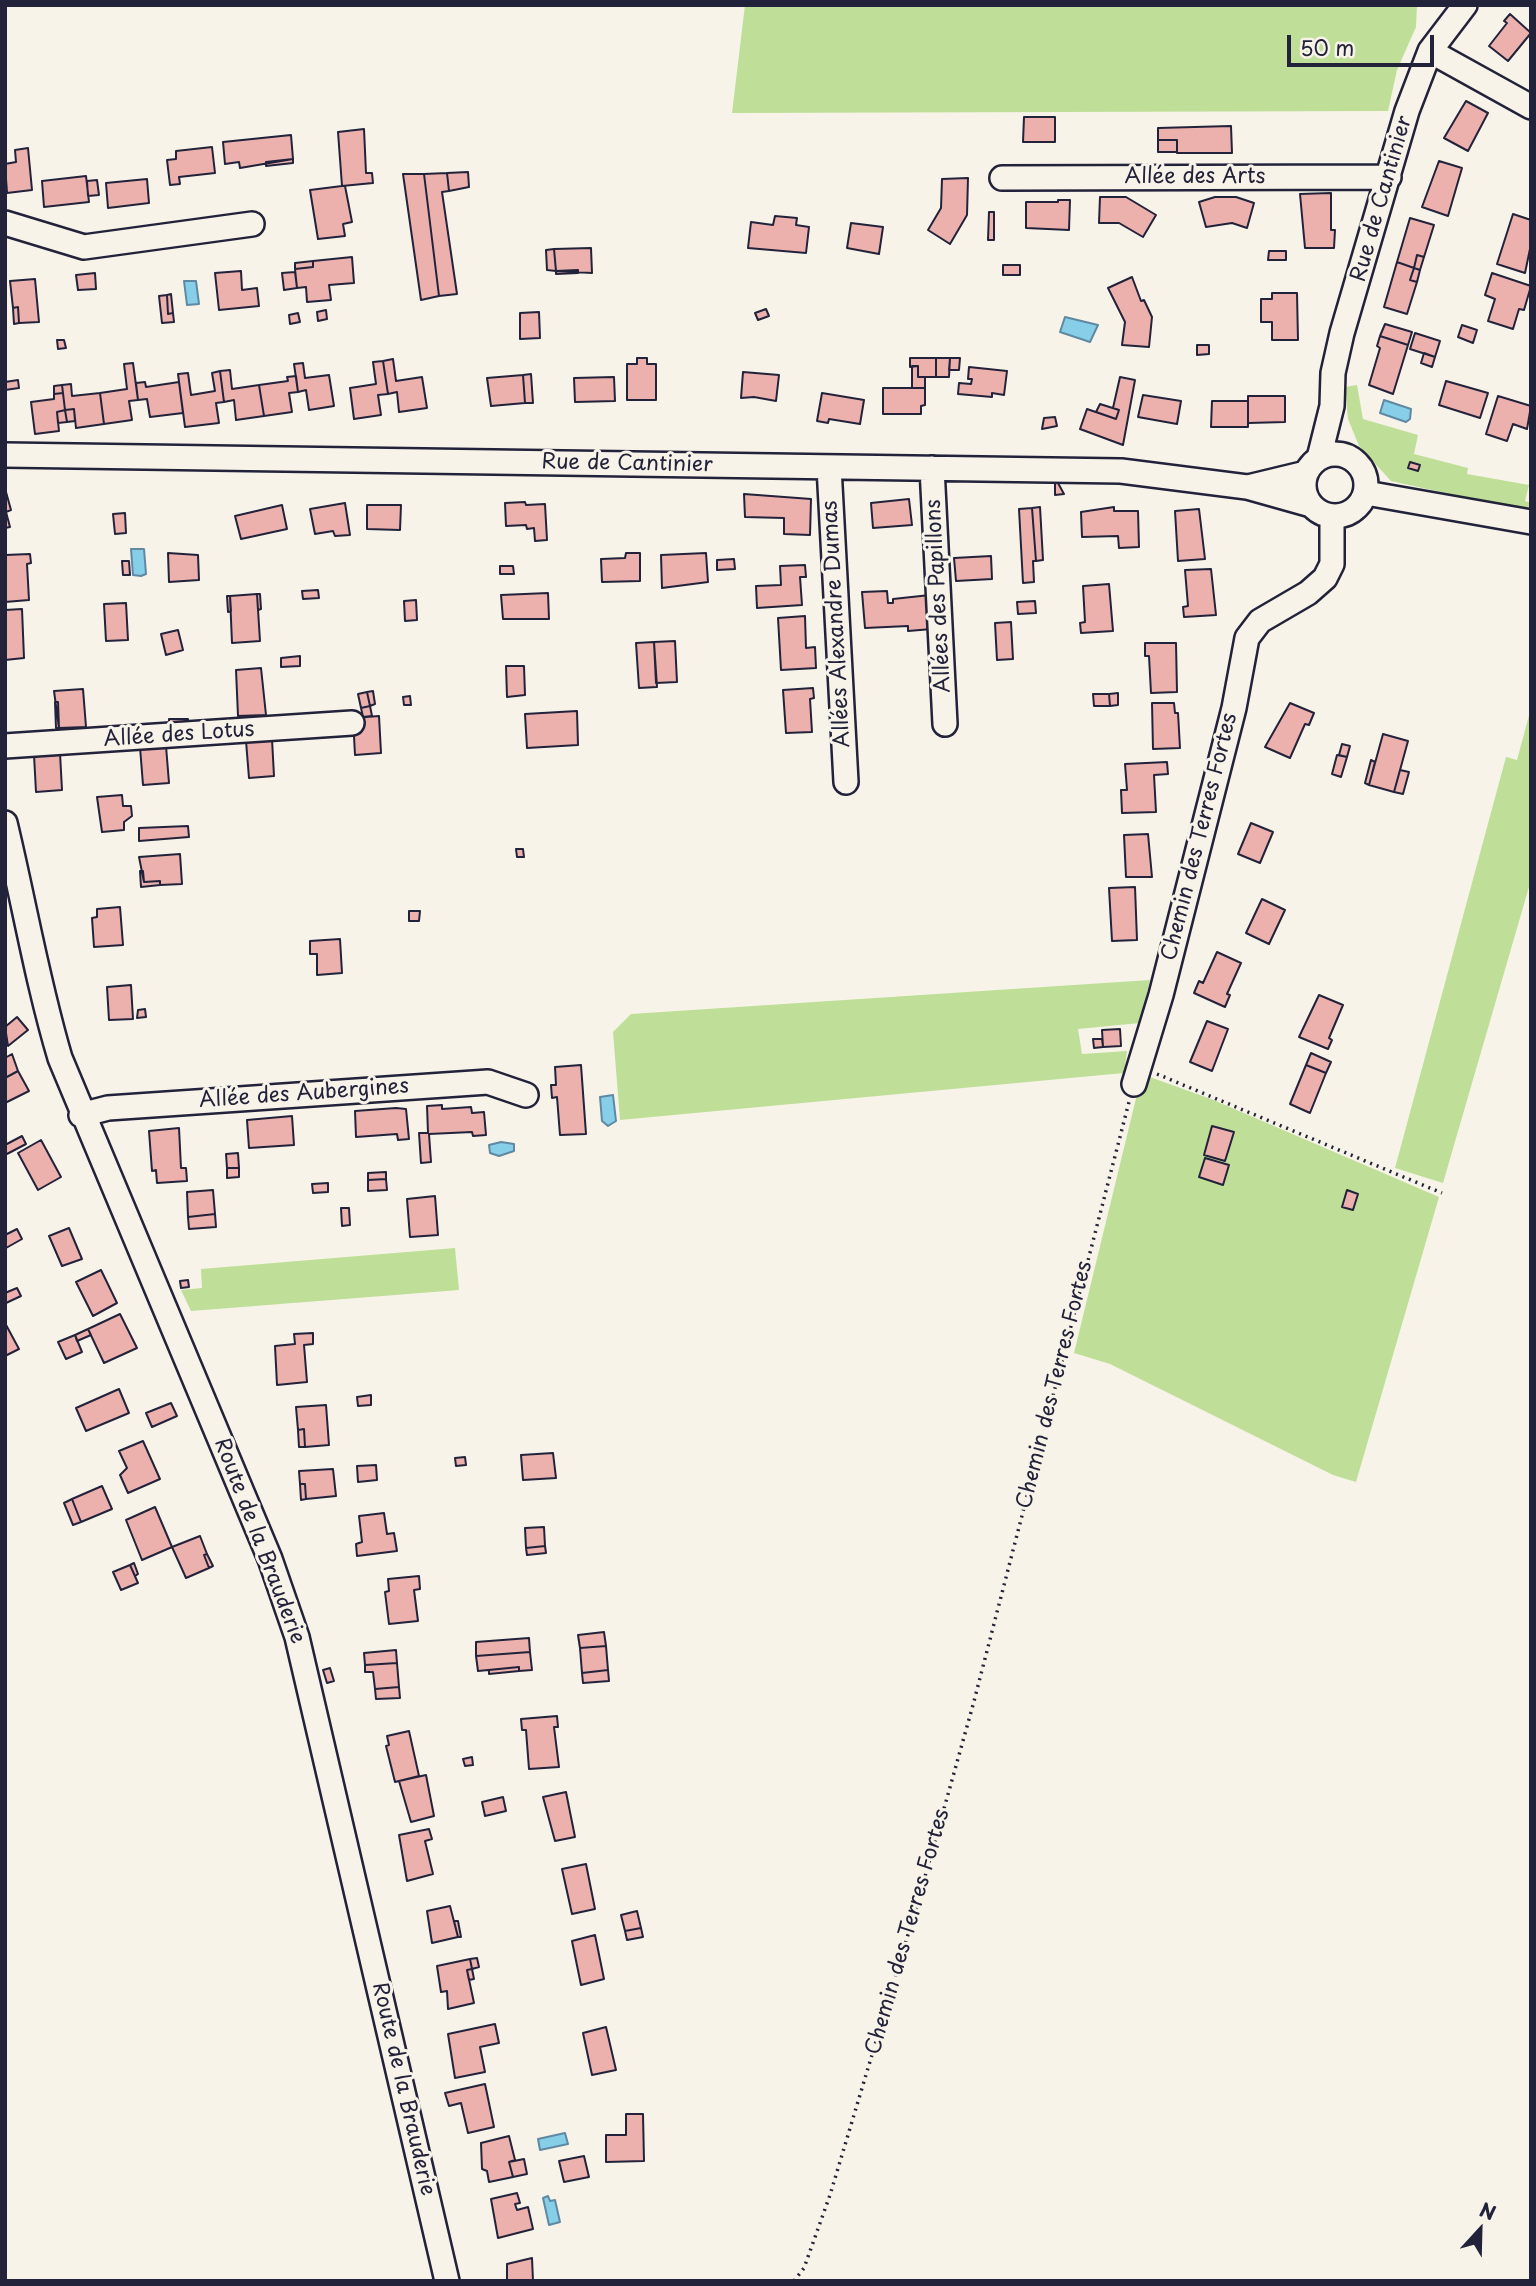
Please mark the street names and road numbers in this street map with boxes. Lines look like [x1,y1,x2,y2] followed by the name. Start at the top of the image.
[1346,113,1418,285] street label: Rue de Cantinier
[1125,164,1265,190] street label: Allée des Arts
[541,450,713,478] street label: Rue de Cantinier
[921,499,957,693] street label: Allées des Papillons
[818,500,856,748] street label: Allées Alexandre Dumas
[1157,711,1243,963] street label: Chemin des Terres Fortes
[103,717,255,753] street label: Allée des Lotus
[198,1074,410,1114] street label: Allée des Aubergines
[1012,1259,1098,1511] street label: Chemin des Terres Fortes
[208,1435,310,1647] street label: Route de la Brauderie
[861,1806,955,2058] street label: Chemin des Terres Fortes
[366,1980,440,2198] street label: Route de la Brauderie

